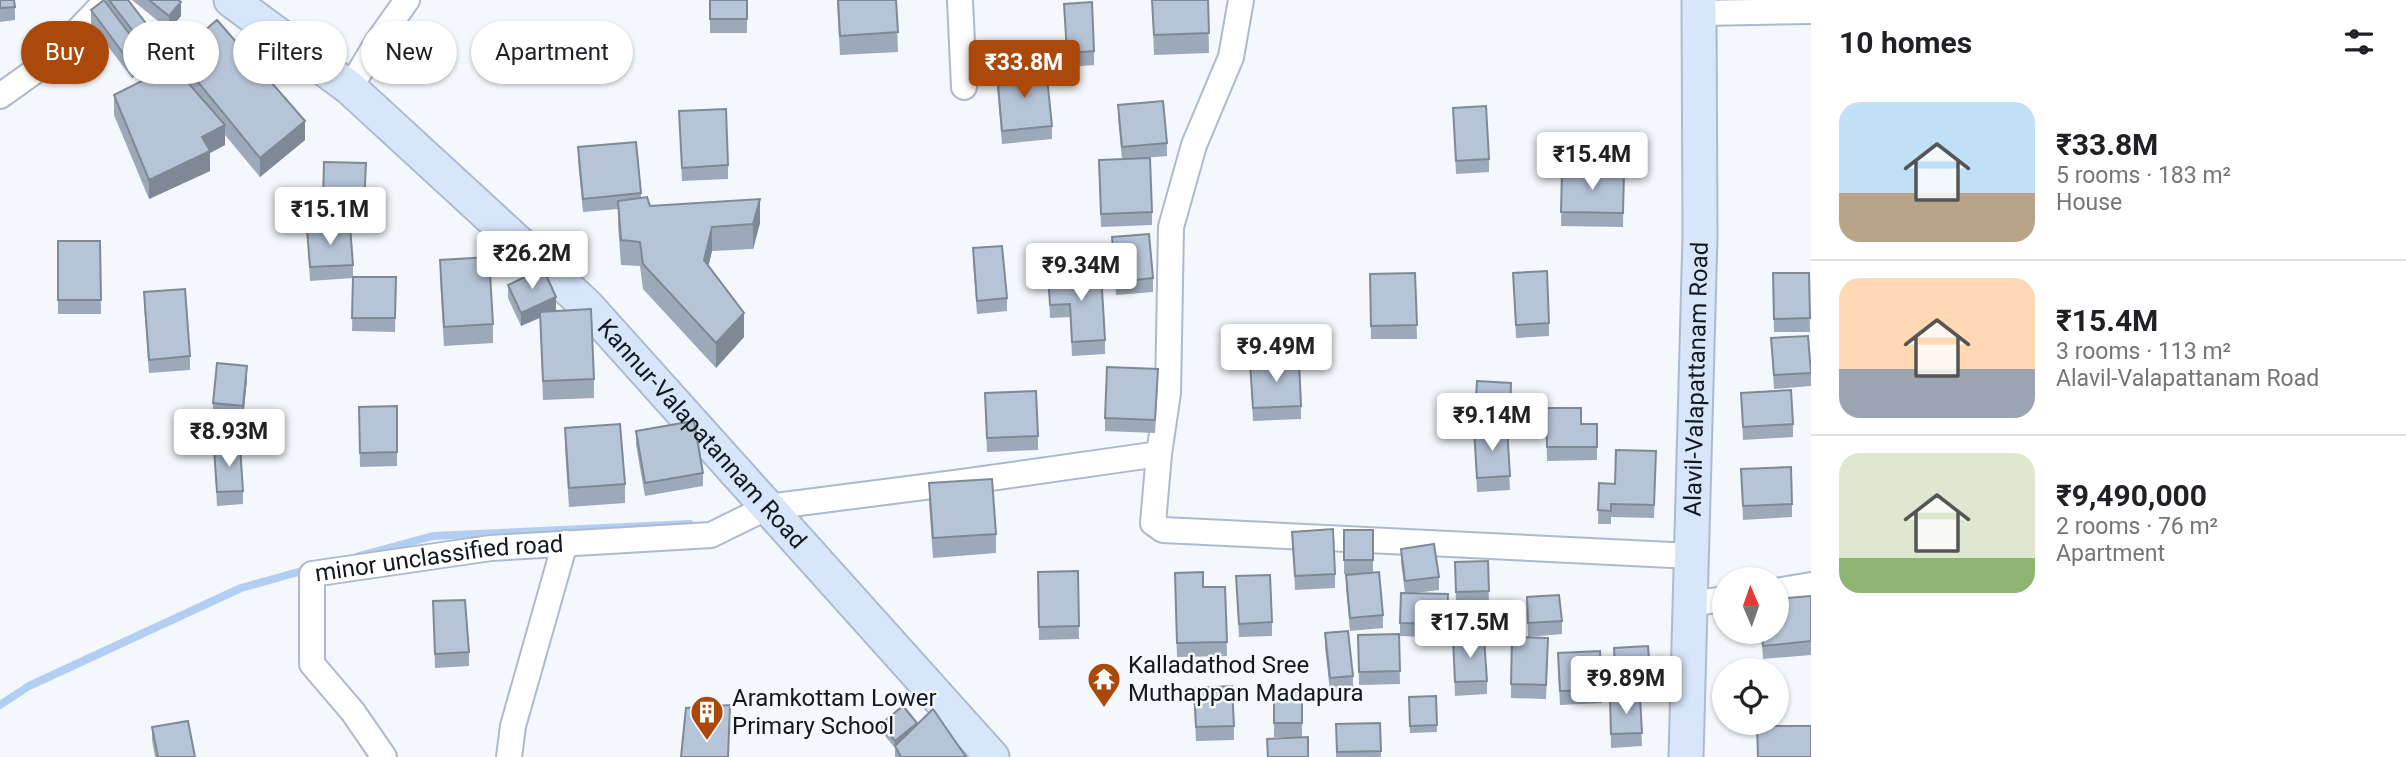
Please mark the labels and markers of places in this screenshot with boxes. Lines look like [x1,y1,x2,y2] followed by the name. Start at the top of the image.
[967,41,1081,100] pin: ₹33.8M
[1535,132,1649,192] pin: ₹15.4M
[273,188,387,247] pin: ₹15.1M
[475,232,589,291] pin: ₹26.2M
[1024,244,1138,303] pin: ₹9.34M
[1219,324,1333,384] pin: ₹9.49M
[1435,393,1549,453] pin: ₹9.14M
[172,410,286,469] pin: ₹8.93M
[1413,600,1527,660] pin: ₹17.5M
[1128,651,1364,707] place label: Kalladathod Sree Muthappan Madapura
[1569,656,1683,716] pin: ₹9.89M
[1085,660,1123,709] temple icon: Kalladathod Sree Muthappan Madapura
[732,684,937,740] place label: Aramkottam Lower Primary School
[688,693,726,742] building icon: Aramkottam Lower Primary School

